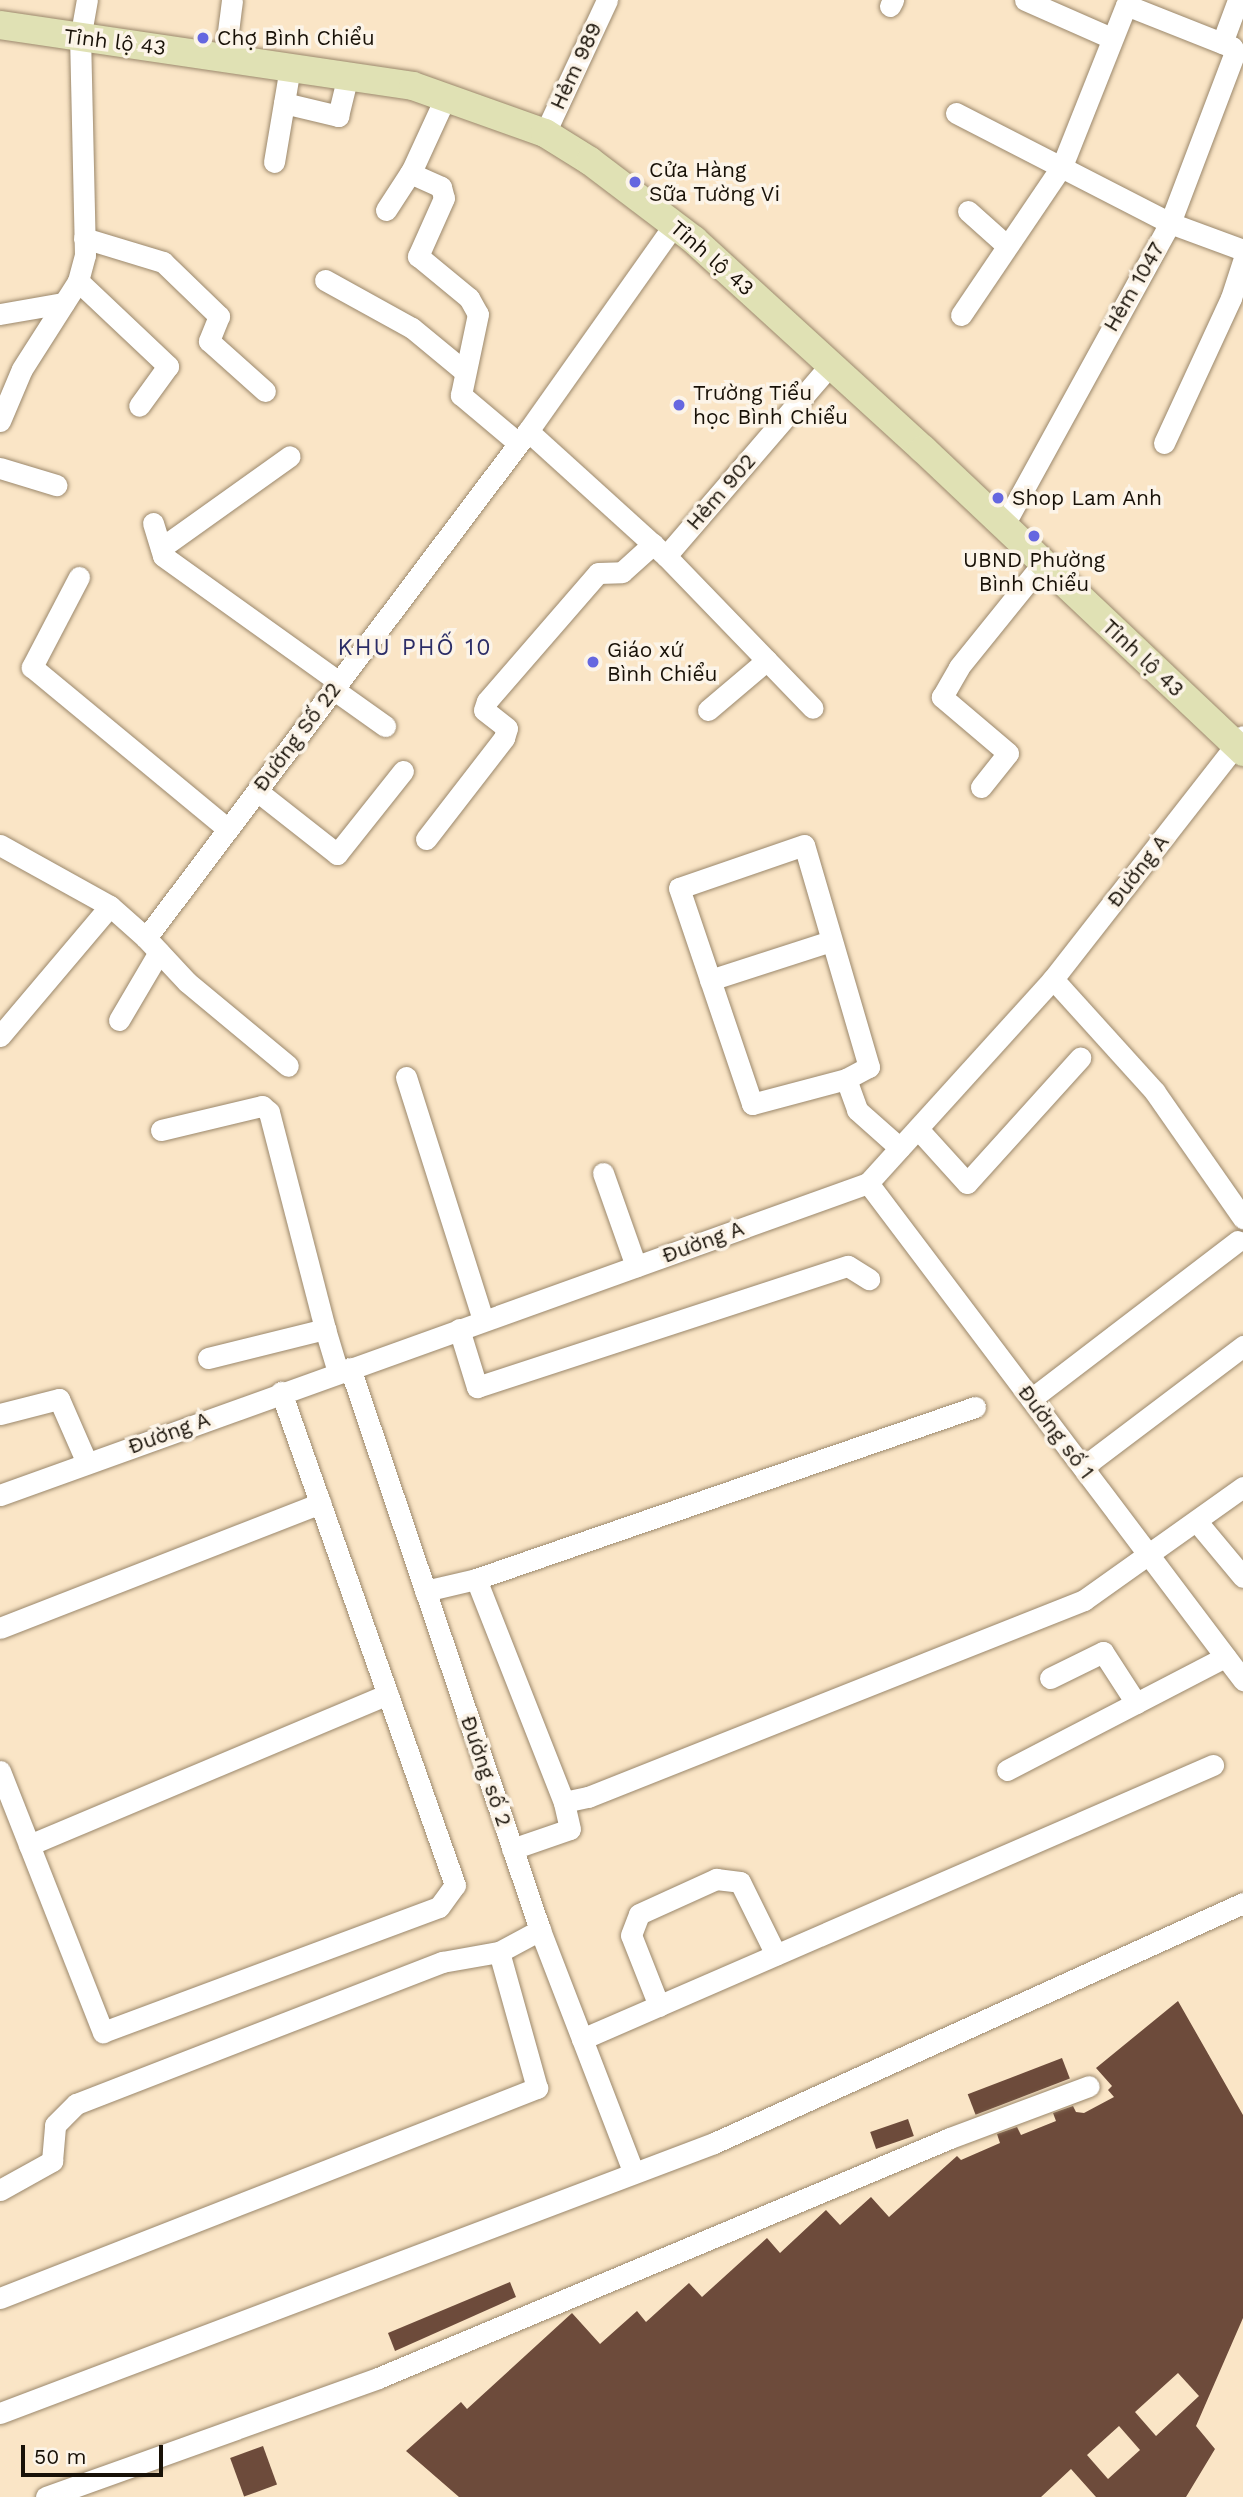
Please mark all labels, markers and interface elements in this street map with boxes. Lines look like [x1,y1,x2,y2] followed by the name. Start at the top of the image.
[545,18,607,114] street label: Hẻm 989
[63,23,167,61] street label: Tỉnh lộ 43
[217,25,375,51] place label: Chợ Bình Chiểu
[195,30,211,46] marker: Chợ Bình Chiểu
[649,157,782,207] place label: Cửa Hàng Sữa Tường Vi
[627,174,643,190] marker: Cửa Hàng Sữa Tường Vi
[665,215,759,301] street label: Tỉnh lộ 43
[1098,238,1170,336] street label: Hẻm 1047
[693,380,848,430] place label: Trường Tiểu học Bình Chiểu
[671,397,687,413] marker: Trường Tiểu học Bình Chiểu
[681,449,761,535] street label: Hẻm 902
[1012,485,1163,511] place label: Shop Lam Anh
[990,490,1006,506] marker: Shop Lam Anh
[1026,528,1042,544] marker: UBND Phường Bình Chiểu
[963,547,1105,597] place label: UBND Phường Bình Chiểu
[1097,614,1189,702] street label: Tỉnh lộ 43
[339,634,491,662] district label: KHU PHỐ 10
[607,637,718,687] place label: Giáo xứ Bình Chiểu
[585,654,601,670] marker: Giáo xứ Bình Chiểu
[248,677,346,797] street label: Đường Số 22
[1102,829,1174,913] street label: Đường A
[658,1215,748,1269] street label: Đường A
[1012,1380,1100,1484] street label: Đường số 1
[124,1406,214,1460] street label: Đường A
[455,1712,517,1830] street label: Đường số 2
[24,2430,166,2474] scale bar
[34,2444,86,2469] text: 50 m

